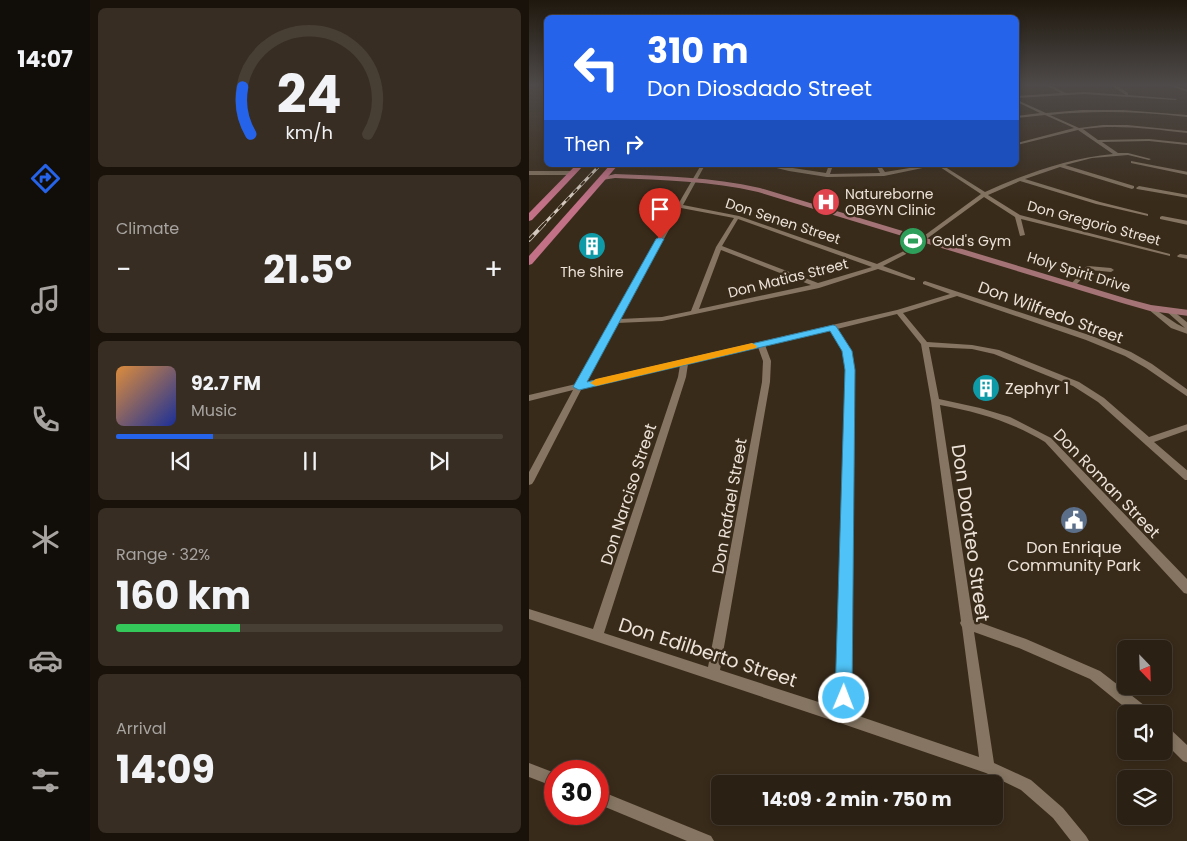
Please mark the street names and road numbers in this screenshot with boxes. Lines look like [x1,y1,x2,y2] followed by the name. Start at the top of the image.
[723,193,843,249] street label: Don Senen Street
[1025,196,1163,250] street label: Don Gregorio Street
[1025,247,1134,297] street label: Holy Spirit Drive
[726,253,850,303] street label: Don Matias Street
[975,276,1127,349] street label: Don Wilfredo Street
[595,420,662,568] street label: Don Narciso Street
[1048,423,1165,543] street label: Don Roman Street
[706,436,753,576] street label: Don Rafael Street
[945,442,996,624] street label: Don Doroteo Street
[615,611,801,694] street label: Don Edilberto Street

